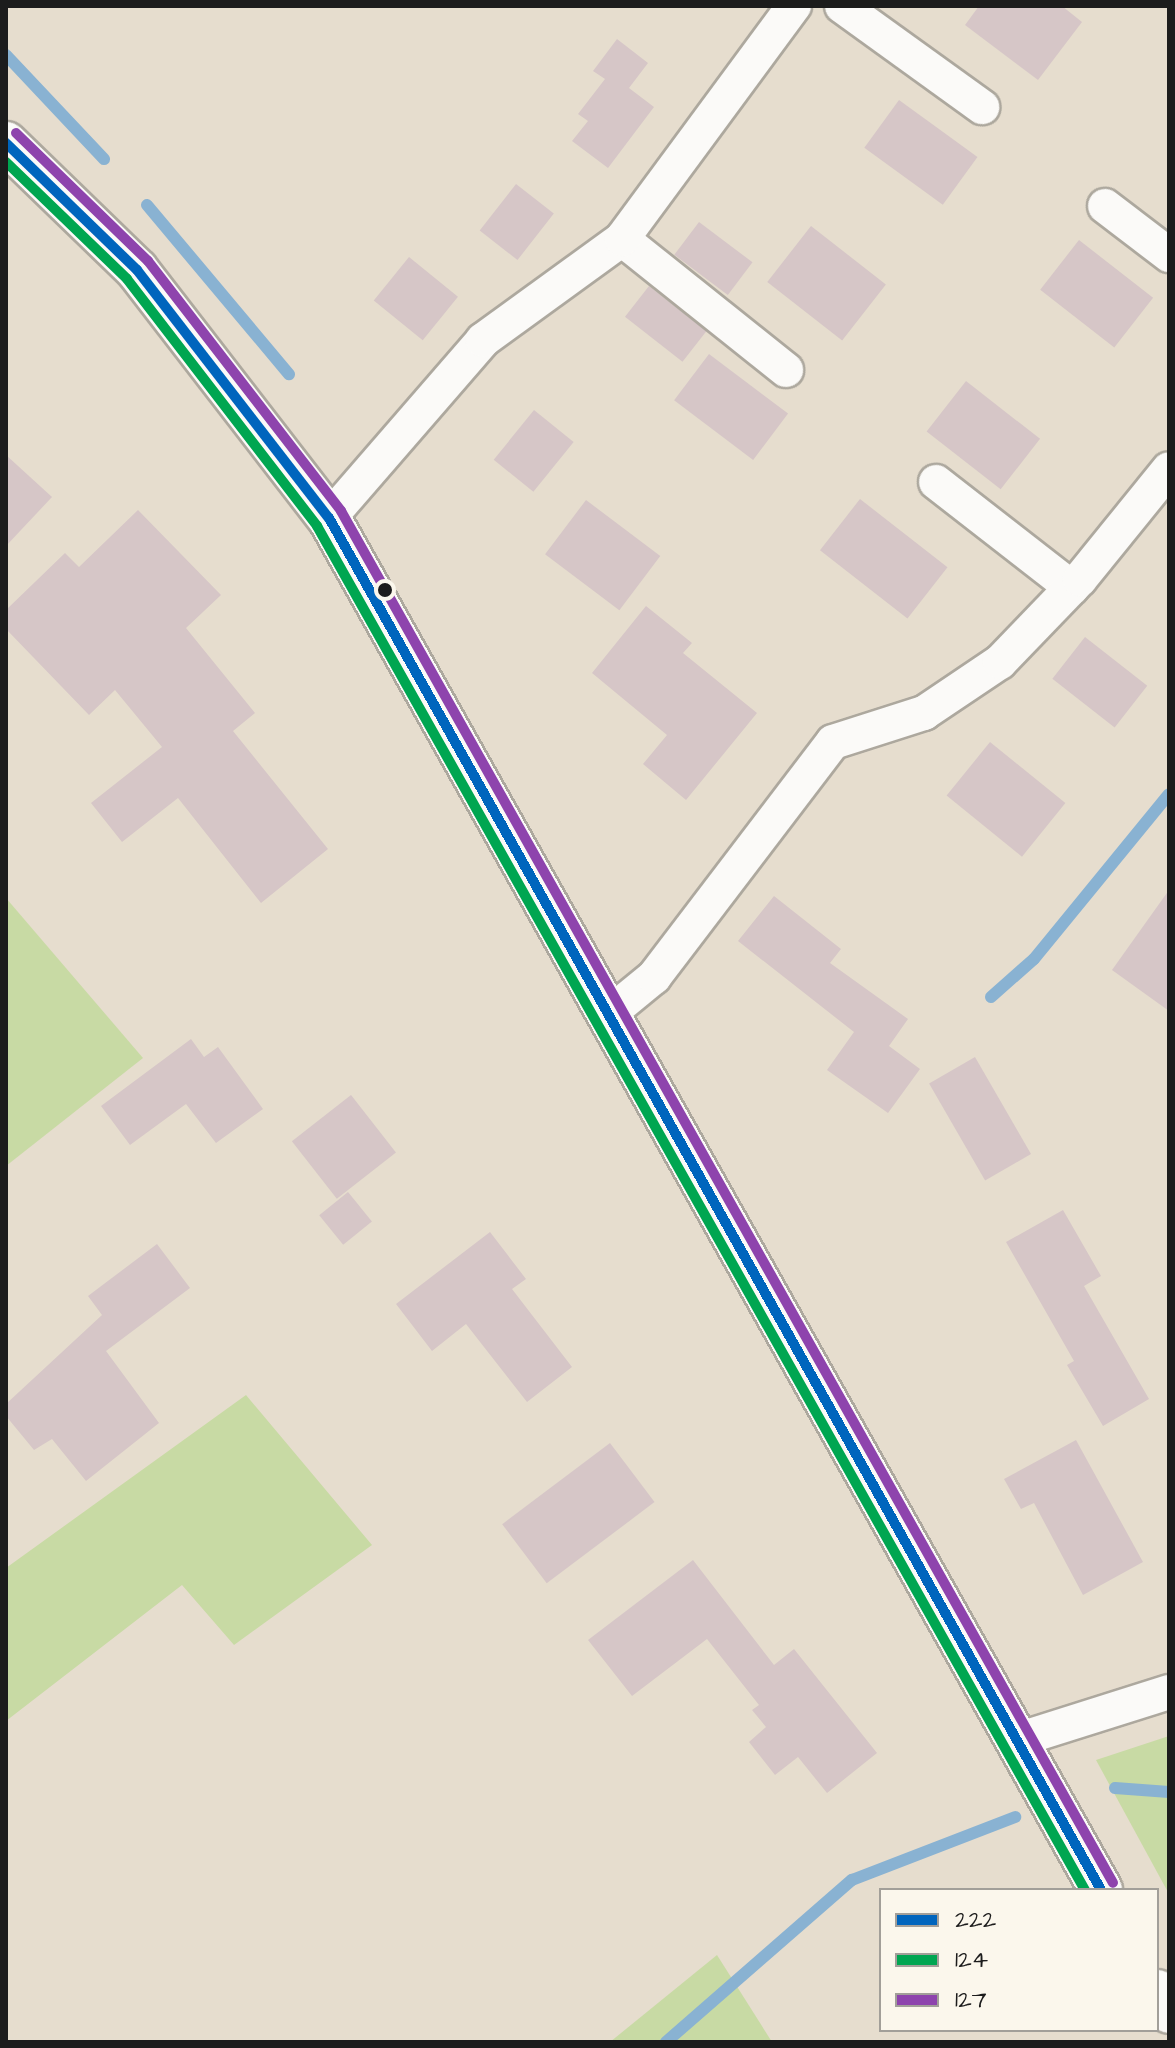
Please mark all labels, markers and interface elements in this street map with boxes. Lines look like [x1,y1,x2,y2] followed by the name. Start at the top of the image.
[377,582,393,598] unlabelled marker
[879,1888,1159,2032] legend
[955,1903,996,1937] text: 222
[955,1943,988,1977] text: 124
[955,1983,987,2017] text: 127

